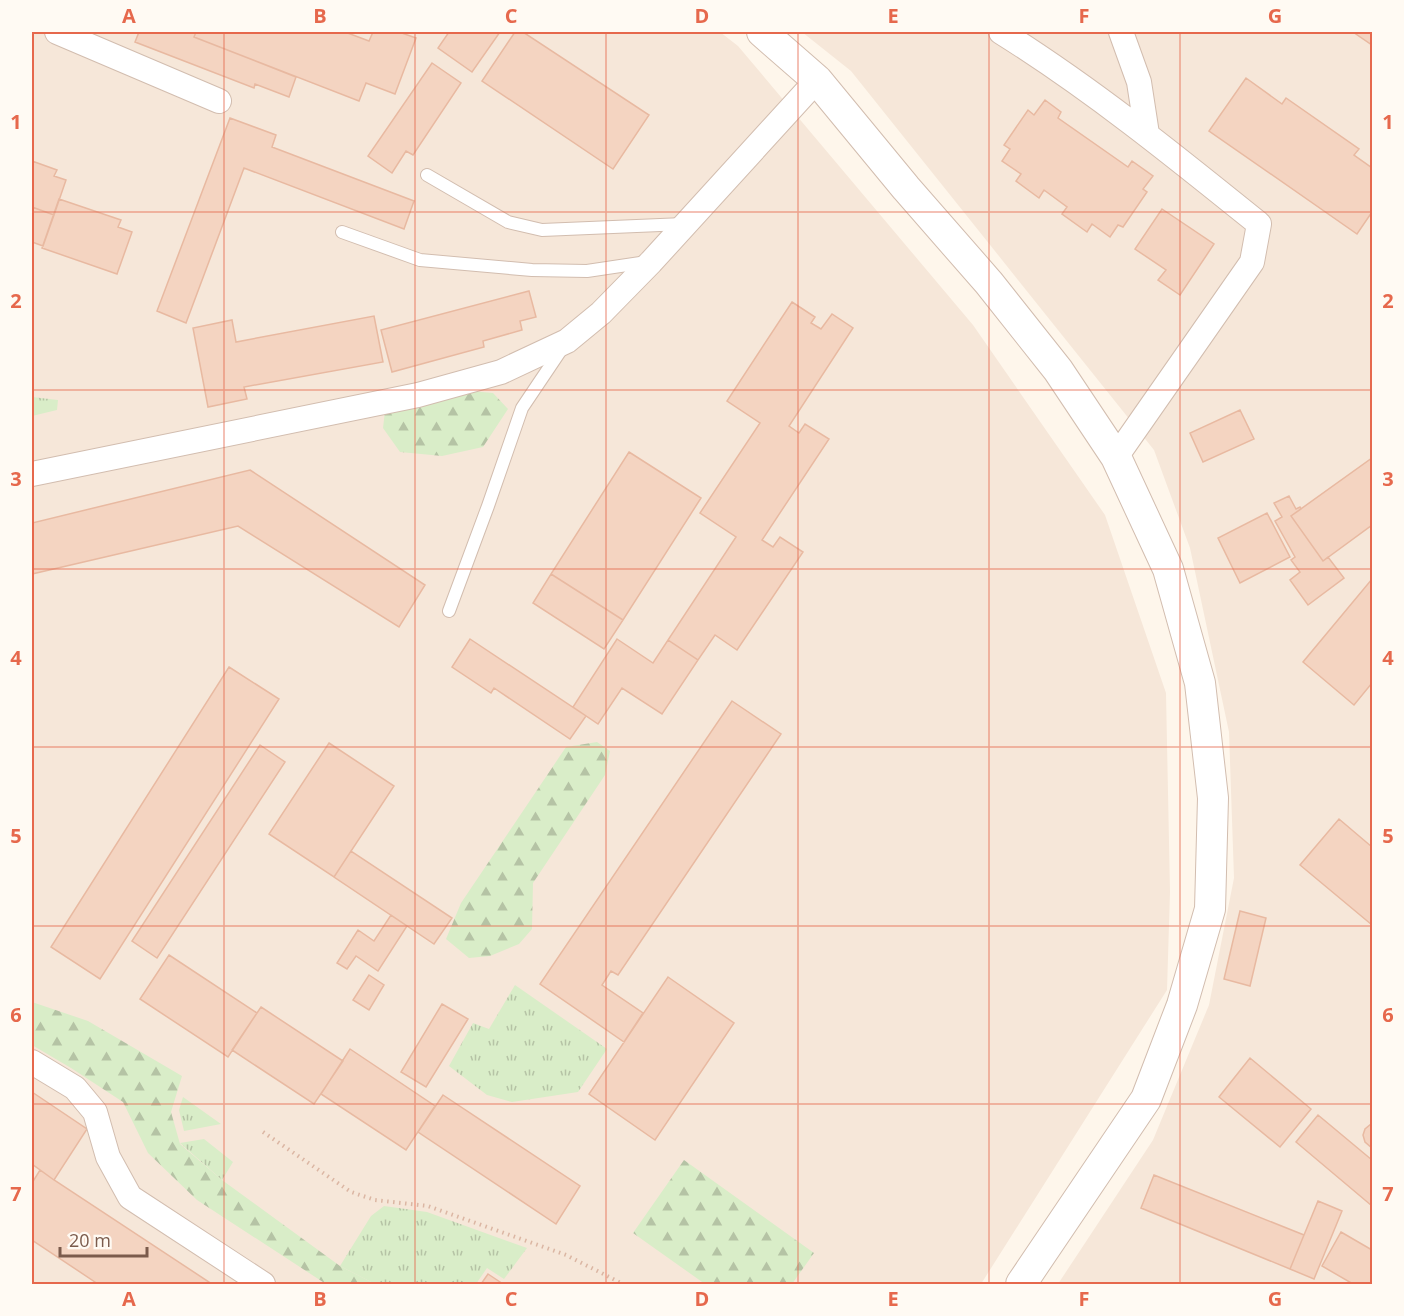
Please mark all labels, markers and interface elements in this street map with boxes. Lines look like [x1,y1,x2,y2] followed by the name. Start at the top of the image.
[122,2,136,29] text: A
[313,2,327,29] text: B
[505,2,518,29] text: C
[695,2,709,29] text: D
[887,2,899,29] text: E
[1079,2,1089,29] text: F
[1268,2,1282,29] text: G
[10,108,22,135] text: 1
[1382,108,1394,135] text: 1
[10,287,22,314] text: 2
[1382,287,1394,314] text: 2
[10,465,22,492] text: 3
[1382,465,1394,492] text: 3
[10,644,22,671] text: 4
[1382,644,1394,671] text: 4
[10,822,22,849] text: 5
[1382,822,1394,849] text: 5
[10,1001,22,1028] text: 6
[1382,1001,1394,1028] text: 6
[10,1180,22,1207] text: 7
[1382,1180,1394,1207] text: 7
[60,1220,147,1258] scale bar
[69,1228,111,1252] text: 20 m
[122,1285,136,1312] text: A
[313,1285,327,1312] text: B
[505,1285,518,1312] text: C
[695,1285,709,1312] text: D
[887,1285,899,1312] text: E
[1079,1285,1089,1312] text: F
[1268,1285,1282,1312] text: G

